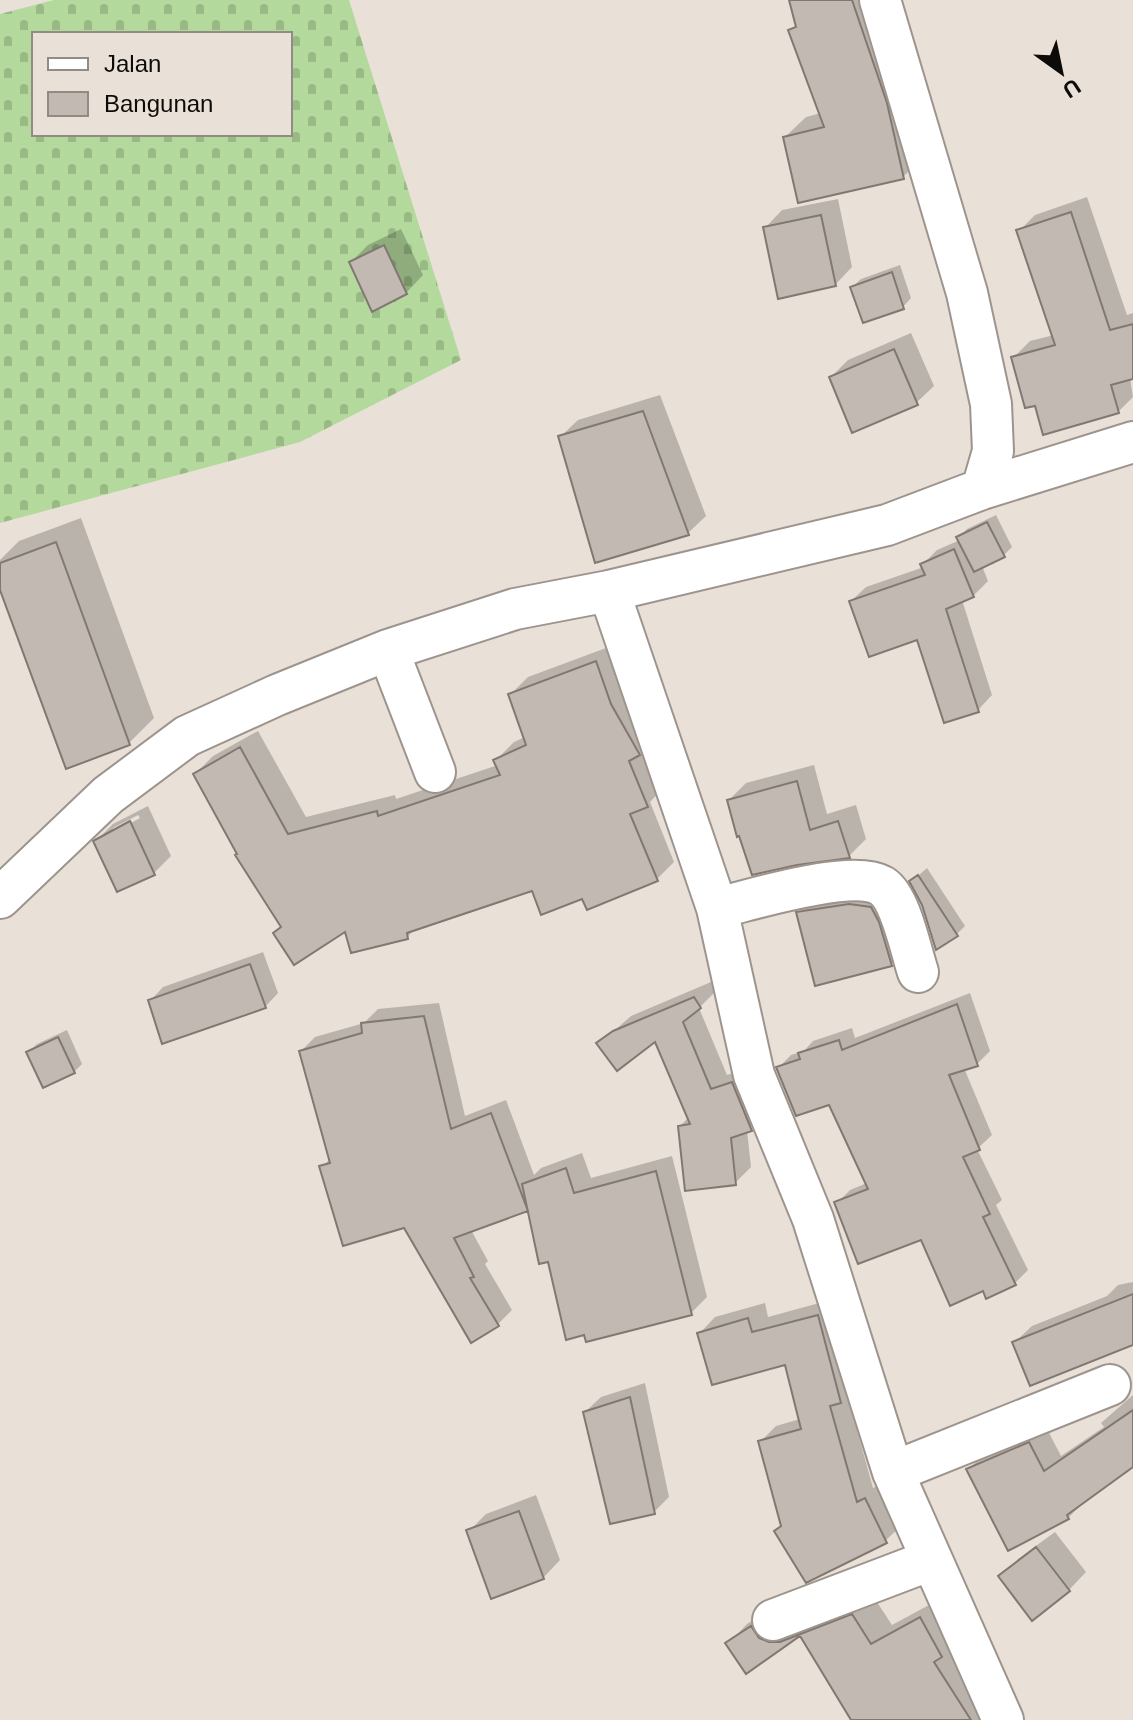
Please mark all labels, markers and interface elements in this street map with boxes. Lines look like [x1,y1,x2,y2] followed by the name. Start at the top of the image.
[32,32,292,136] legend
[1021,32,1101,112] north arrow
[104,50,161,77] text: Jalan
[1058,74,1085,103] text: U
[104,90,213,117] text: Bangunan

